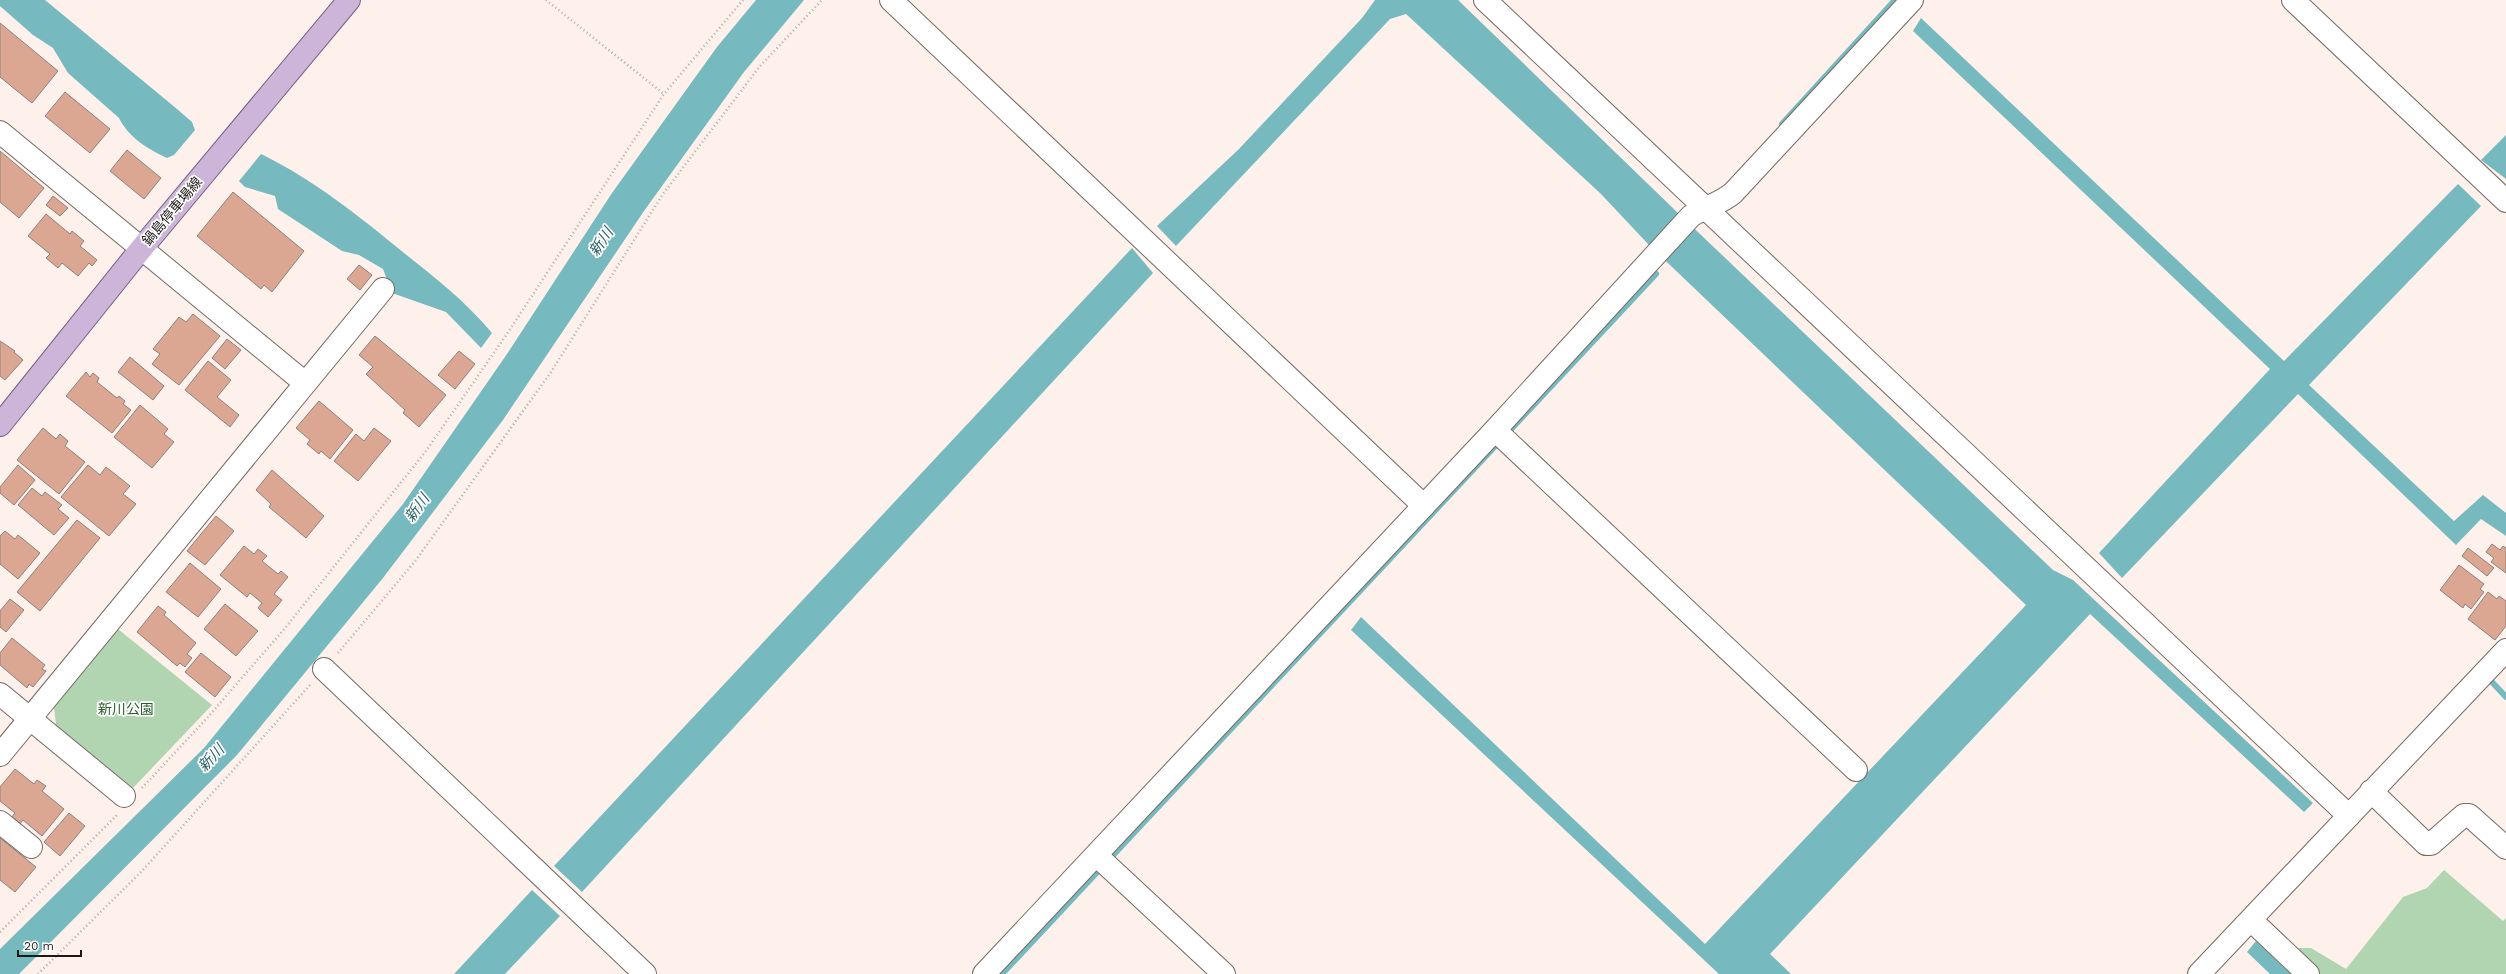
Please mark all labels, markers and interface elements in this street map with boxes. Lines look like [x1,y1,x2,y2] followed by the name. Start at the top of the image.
[139,174,205,248] street label: 鍋島停車場線
[585,223,618,259] water label: 新川
[401,489,434,525] water label: 新川
[98,701,154,717] park label: 新川公園
[194,739,229,775] water label: 新川
[18,932,81,958] scale bar
[24,939,54,953] text: 20 m

